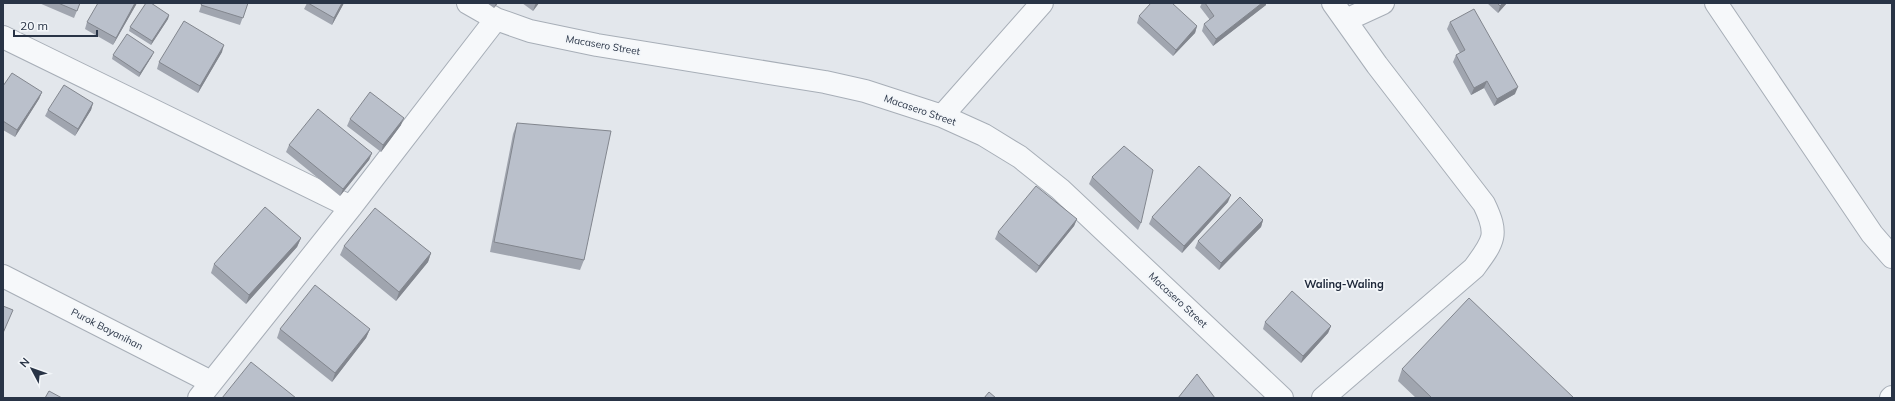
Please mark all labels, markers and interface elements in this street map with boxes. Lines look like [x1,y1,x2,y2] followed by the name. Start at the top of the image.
[14,12,97,38] scale bar
[20,18,48,33] text: 20 m
[565,32,642,58] street label: Macasero Street
[882,92,958,129] street label: Macasero Street
[1146,270,1210,331] street label: Macasero Street
[1304,277,1384,291] district label: Waling-Waling
[69,305,145,353] street label: Purok Bayanihan
[12,349,52,389] north arrow
[16,355,32,370] text: N

